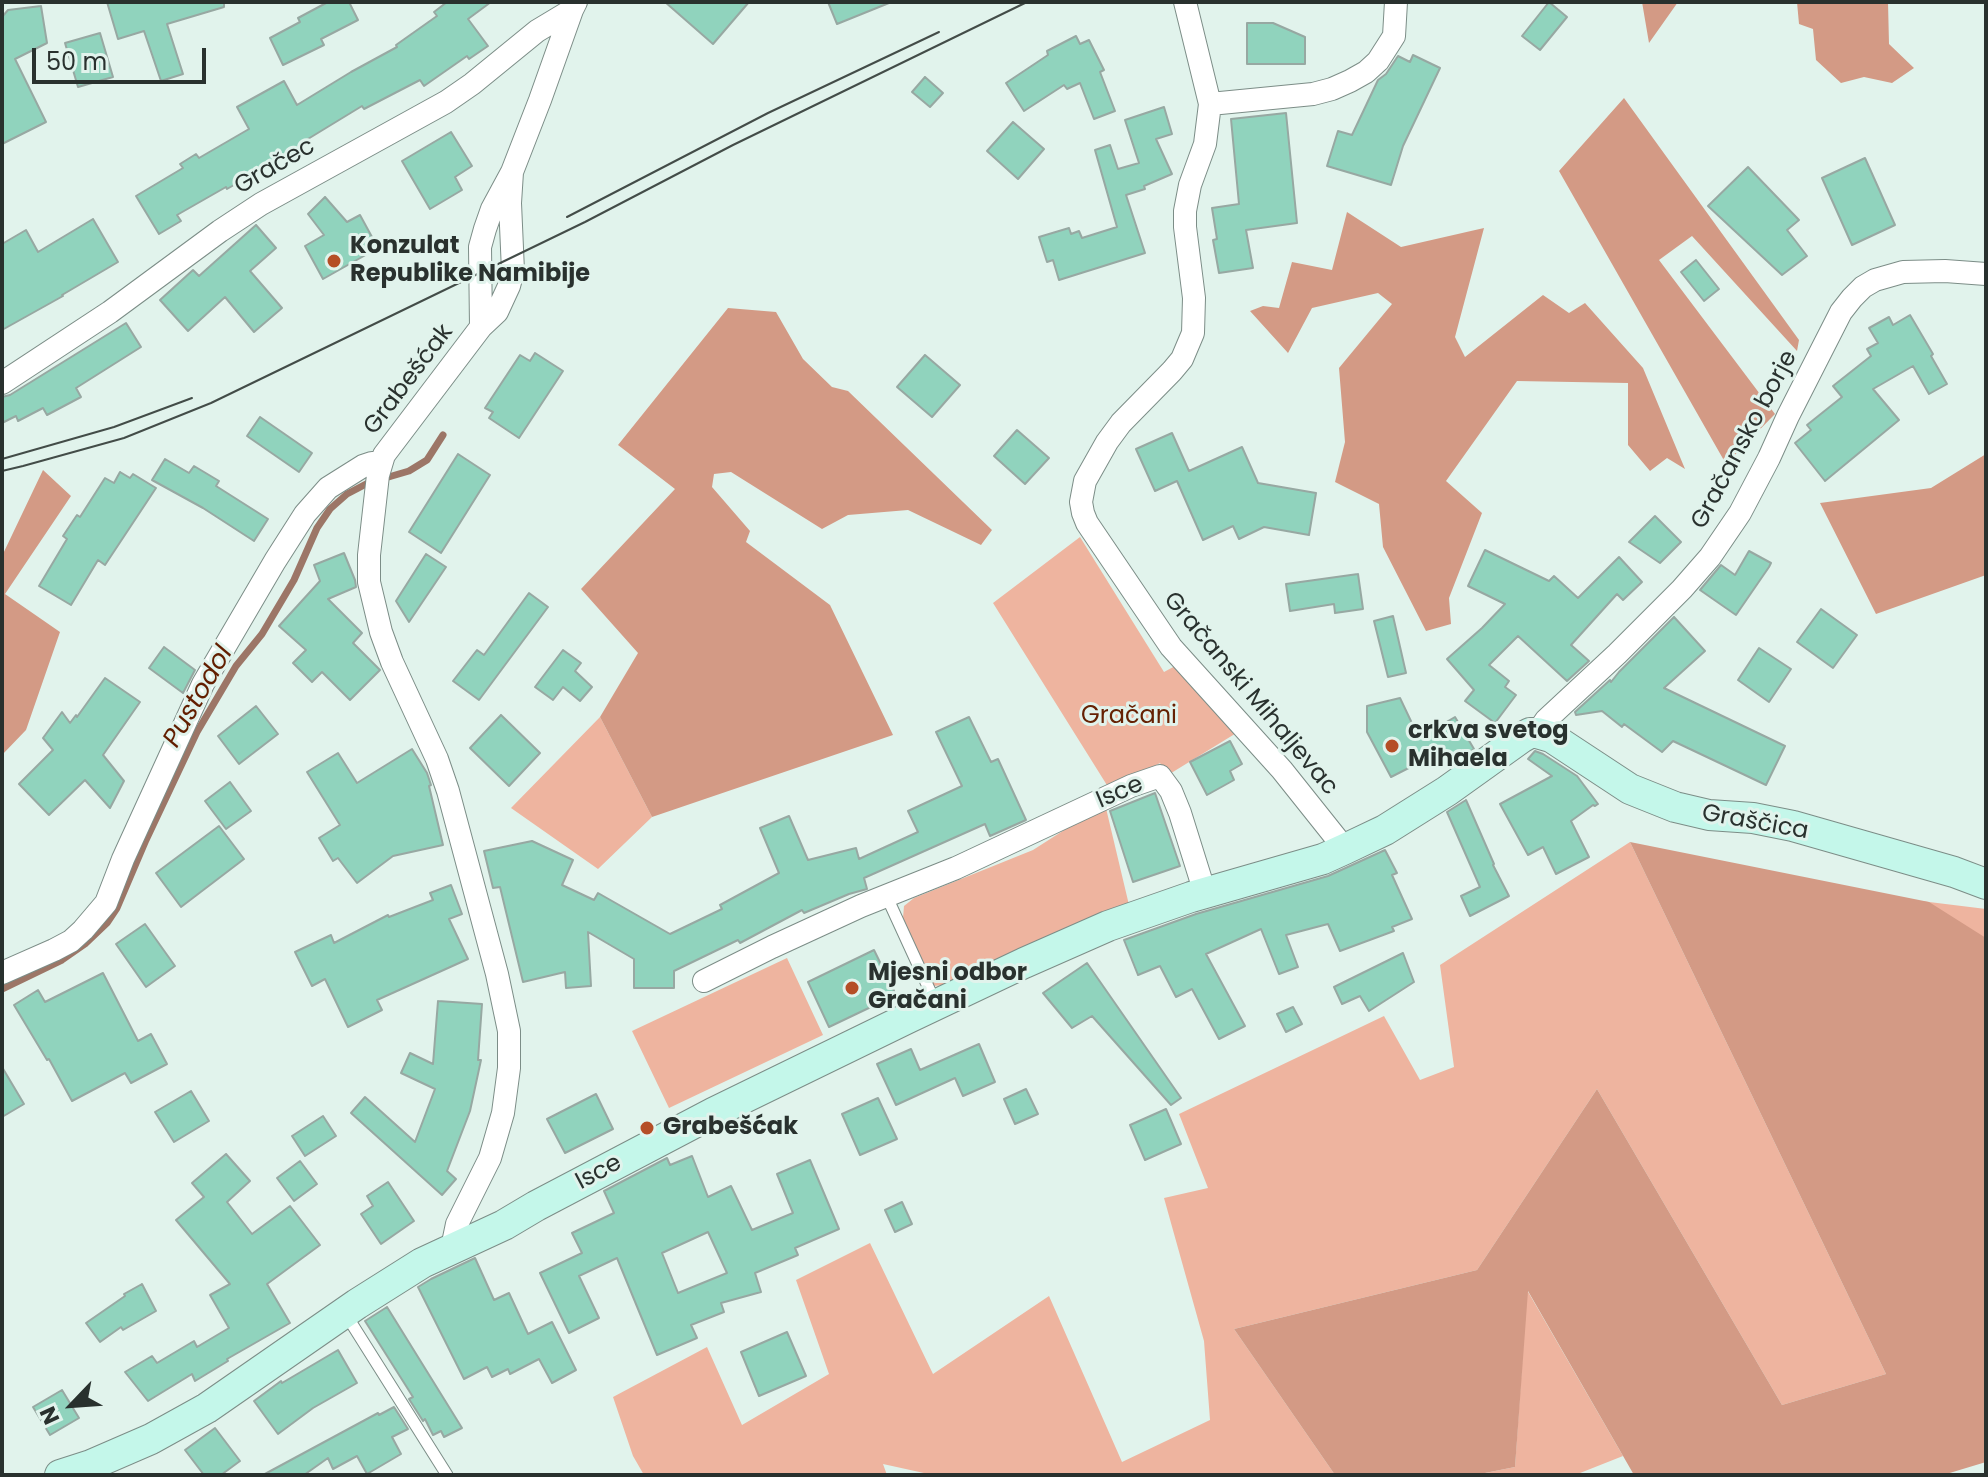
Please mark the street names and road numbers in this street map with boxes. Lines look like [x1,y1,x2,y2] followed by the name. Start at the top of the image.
[230,133,320,201] street label: Gračec
[358,319,460,441] street label: Grabešćak
[1686,346,1804,534] street label: Gračansko borje
[1157,587,1343,801] street label: Gračanski Mihaljevac
[1092,770,1148,816] street label: Isce
[1699,799,1811,847] street label: Graščica
[571,1149,627,1197] street label: Isce

